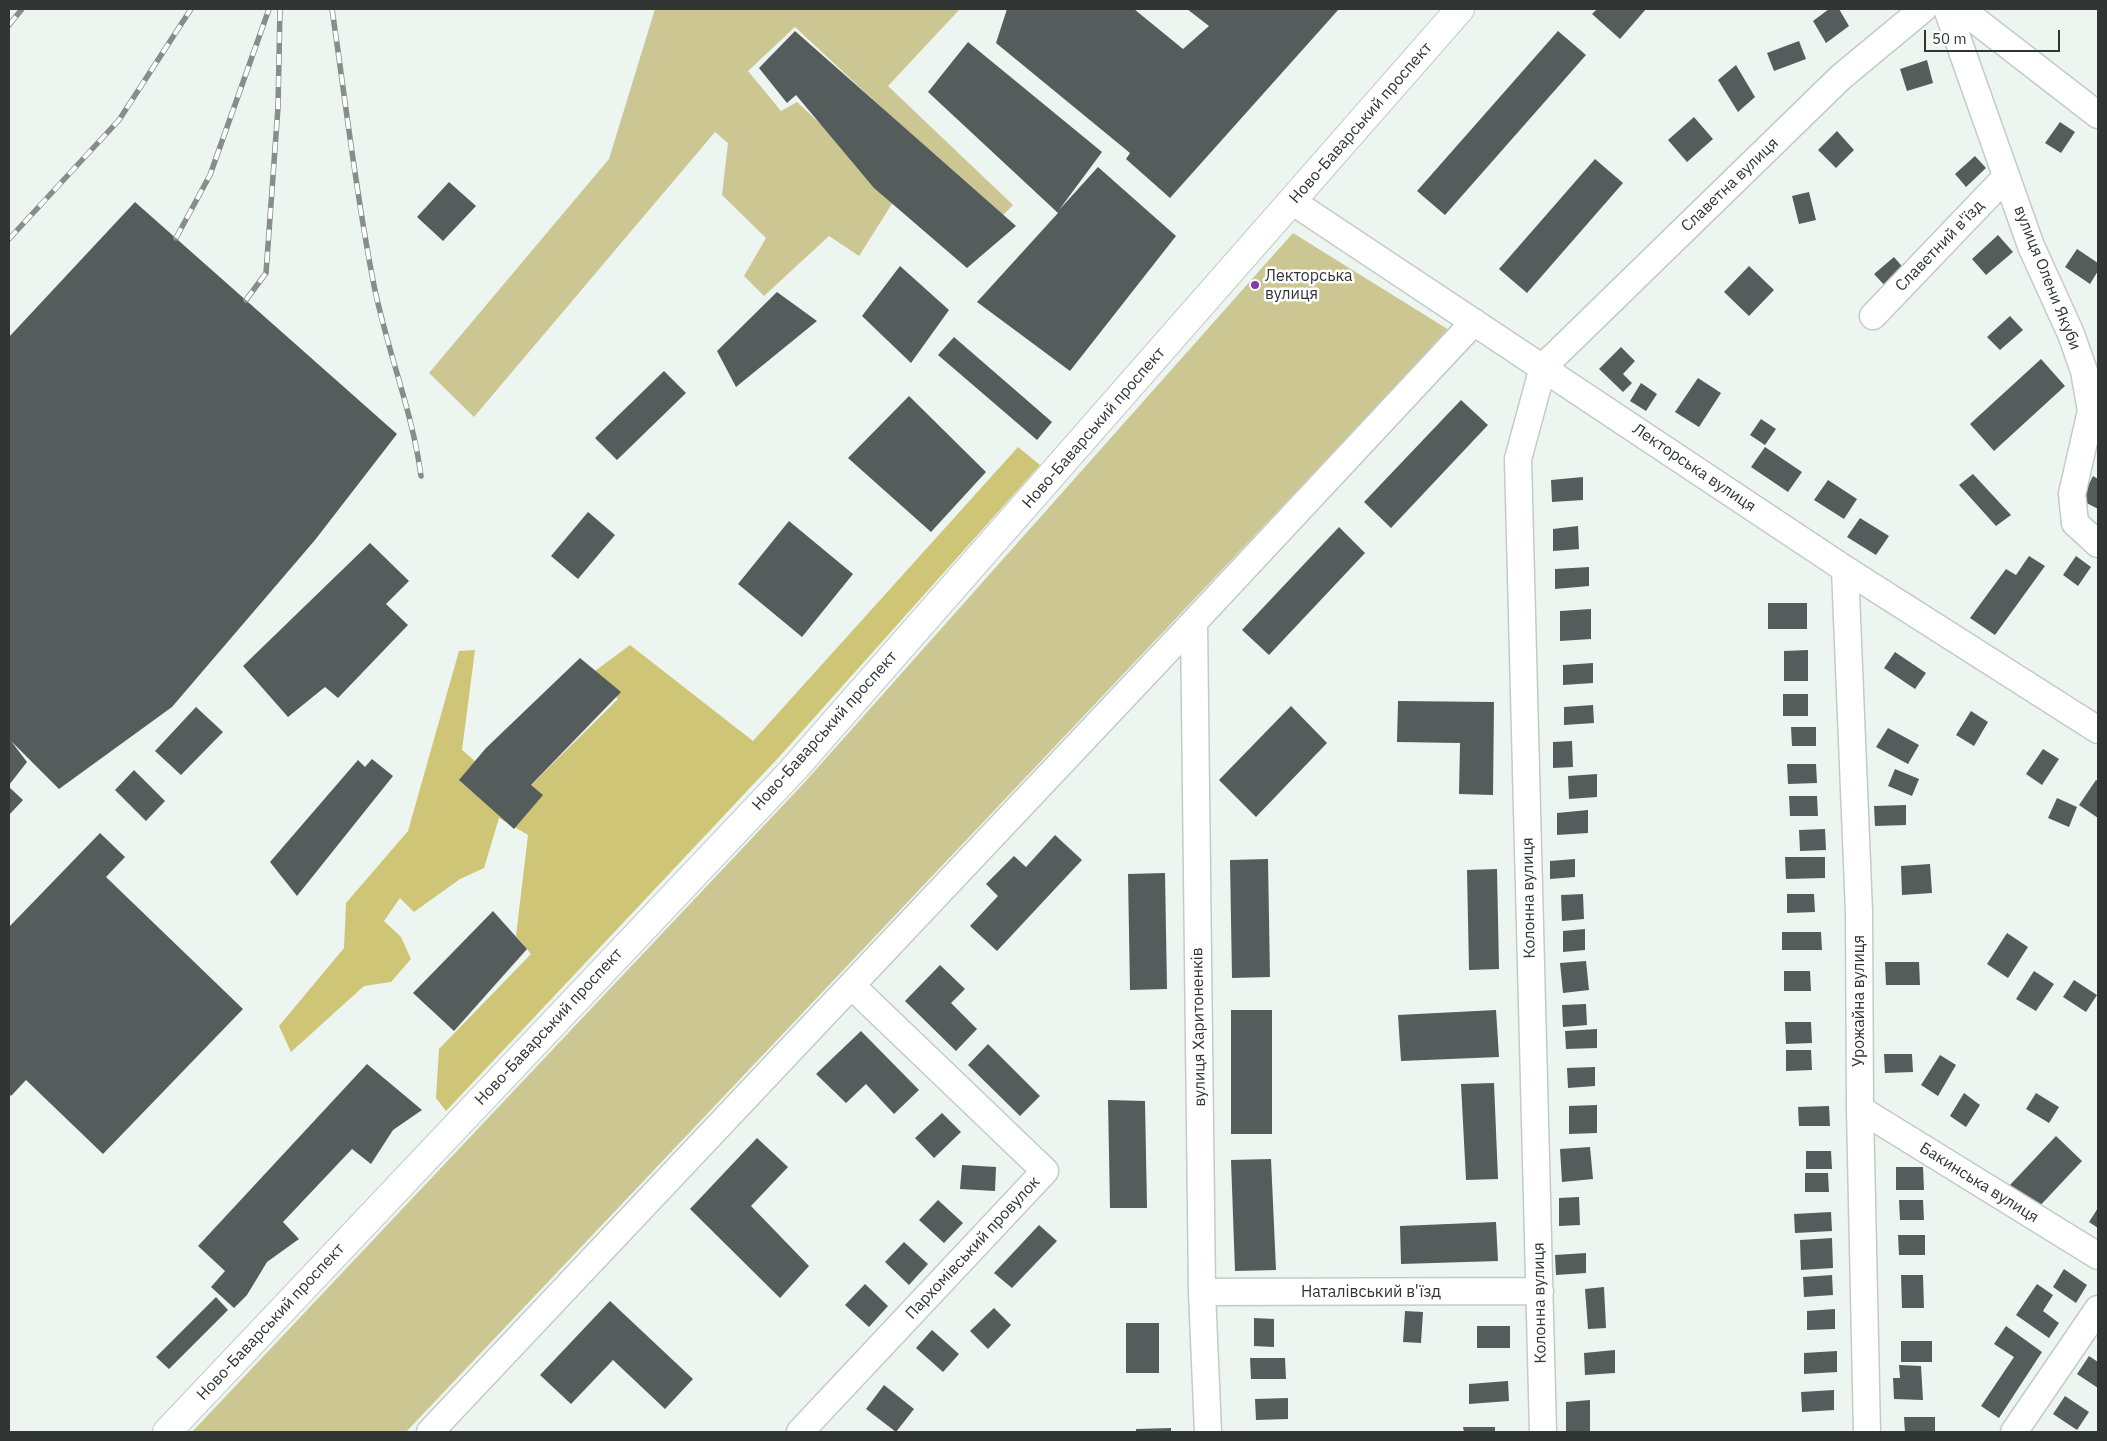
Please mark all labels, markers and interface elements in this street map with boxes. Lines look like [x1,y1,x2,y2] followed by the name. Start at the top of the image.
[1927,20,2063,52] scale bar
[1932,29,1967,48] text: 50 m
[1286,38,1436,208] street label: Ново-Баварський проспект
[1677,134,1783,236] street label: Славетна вулиця
[1892,196,1988,296] street label: Славетний в'їзд
[2009,203,2085,353] street label: вулиця Олени Якуби
[1265,266,1353,304] place label: Лекторська вулиця
[1249,279,1261,291] marker: Лекторська вулиця
[1019,343,1169,513] street label: Ново-Баварський проспект
[1629,420,1759,516] street label: Лекторська вулиця
[748,647,902,815] street label: Ново-Баварський проспект
[1518,837,1540,959] street label: Колонна вулиця
[1849,935,1869,1067] street label: Урожайна вулиця
[471,945,627,1109] street label: Ново-Баварський проспект
[1188,947,1210,1107] street label: вулиця Харитоненків
[1916,1139,2042,1227] street label: Бакинська вулиця
[902,1173,1044,1323] street label: Пархомівський провулок
[193,1240,349,1404] street label: Ново-Баварський проспект
[1529,1242,1551,1364] street label: Колонна вулиця
[1301,1282,1441,1302] street label: Наталівський в'їзд

